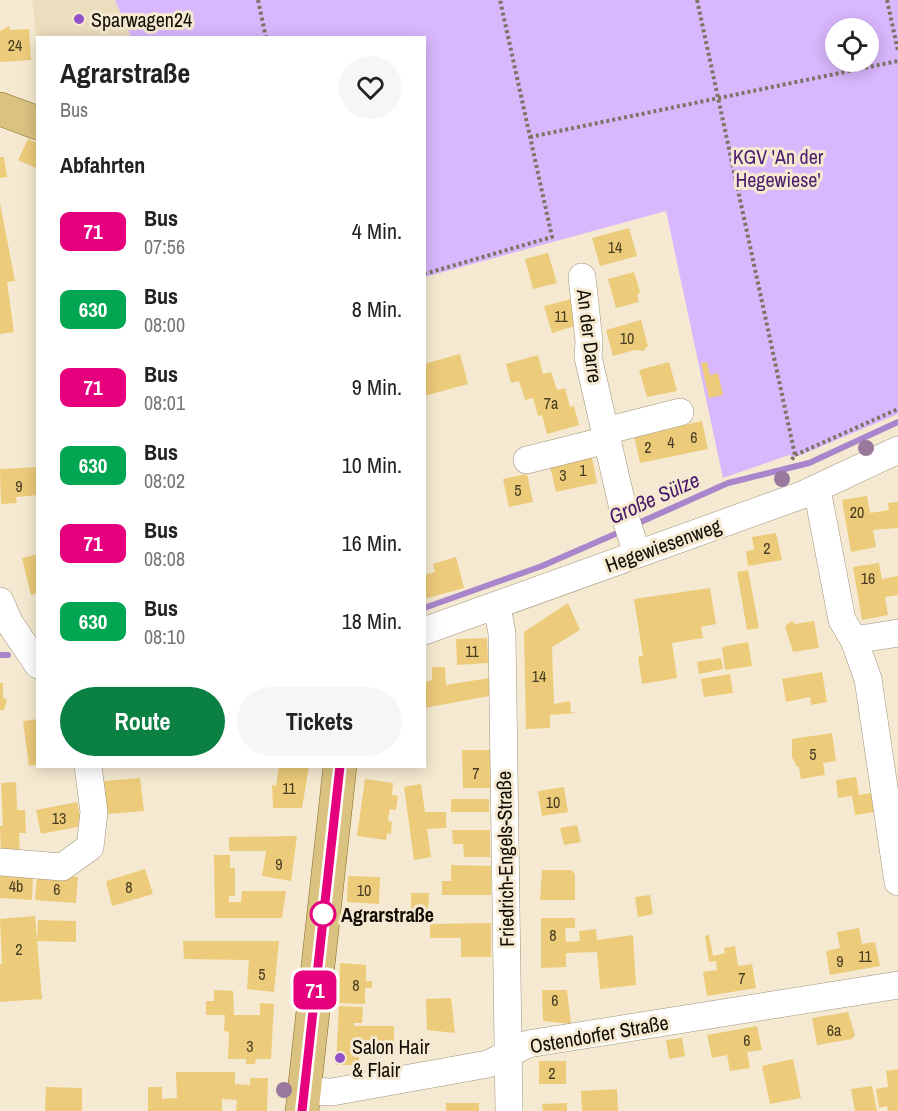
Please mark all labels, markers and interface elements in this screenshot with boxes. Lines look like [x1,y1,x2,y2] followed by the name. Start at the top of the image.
[91,6,192,33] place label: Sparwagen24
[72,12,86,26] marker: Sparwagen24
[825,18,879,72] map controls
[825,18,879,72] button: locate
[8,34,22,56] house number: 24
[60,54,190,92] text: Agrarstraße
[339,56,402,119] button: heart
[60,96,88,123] text: Bus
[733,143,824,193] park label: KGV 'An der Hegewiese'
[60,150,145,180] text: Abfahrten
[144,203,178,233] text: Bus
[352,216,402,246] text: 4 Min.
[83,217,103,246] text: 71
[144,233,185,260] text: 07:56
[608,236,622,258] house number: 14
[144,281,178,311] text: Bus
[571,287,609,384] street label: An der Darre
[352,294,402,324] text: 8 Min.
[79,295,107,324] text: 630
[554,305,569,327] house number: 11
[144,311,185,338] text: 08:00
[620,327,634,349] house number: 10
[144,359,178,389] text: Bus
[352,372,402,402] text: 9 Min.
[83,373,103,402] text: 71
[144,389,185,416] text: 08:01
[544,392,559,414] house number: 7a
[690,426,698,448] house number: 6
[667,431,675,453] house number: 4
[644,436,652,458] house number: 2
[144,437,178,467] text: Bus
[342,450,402,480] text: 10 Min.
[79,451,107,480] text: 630
[579,459,587,481] house number: 1
[559,464,567,486] house number: 3
[604,465,704,531] water label: Große Sülze
[144,467,185,494] text: 08:02
[15,475,23,497] house number: 9
[514,479,522,501] house number: 5
[850,501,864,523] house number: 20
[601,512,725,578] street label: Hegewiesenweg
[144,515,178,545] text: Bus
[342,528,402,558] text: 16 Min.
[83,529,103,558] text: 71
[763,537,771,559] house number: 2
[144,545,185,572] text: 08:08
[861,567,875,589] house number: 16
[144,593,178,623] text: Bus
[342,606,402,636] text: 18 Min.
[79,607,107,636] text: 630
[144,623,185,650] text: 08:10
[465,640,480,662] house number: 11
[532,665,546,687] house number: 14
[60,687,225,756] button: Route
[237,687,402,756] button: Tickets
[809,743,817,765] house number: 5
[472,762,480,784] house number: 7
[490,771,520,947] street label: Friedrich-Engels-Straße
[282,777,297,799] house number: 11
[546,791,560,813] house number: 10
[52,807,66,829] house number: 13
[275,853,283,875] house number: 9
[9,875,23,897] house number: 4b
[125,876,133,898] house number: 8
[53,878,61,900] house number: 6
[357,879,371,901] house number: 10
[310,901,336,927] marker: Agrarstraße
[341,901,434,928] place label: Agrarstraße
[549,924,557,946] house number: 8
[15,938,23,960] house number: 2
[858,945,873,967] house number: 11
[836,950,844,972] house number: 9
[258,963,266,985] house number: 5
[738,967,746,989] house number: 7
[288,970,342,1010] line badge: 71
[352,974,360,996] house number: 8
[305,976,325,1005] text: 71
[551,989,559,1011] house number: 6
[528,1009,670,1059] street label: Ostendorfer Straße
[827,1019,842,1041] house number: 6a
[743,1029,751,1051] house number: 6
[352,1033,430,1083] place label: Salon Hair & Flair
[246,1035,254,1057] house number: 3
[333,1051,347,1065] marker: Salon Hair & Flair
[548,1062,556,1084] house number: 2

